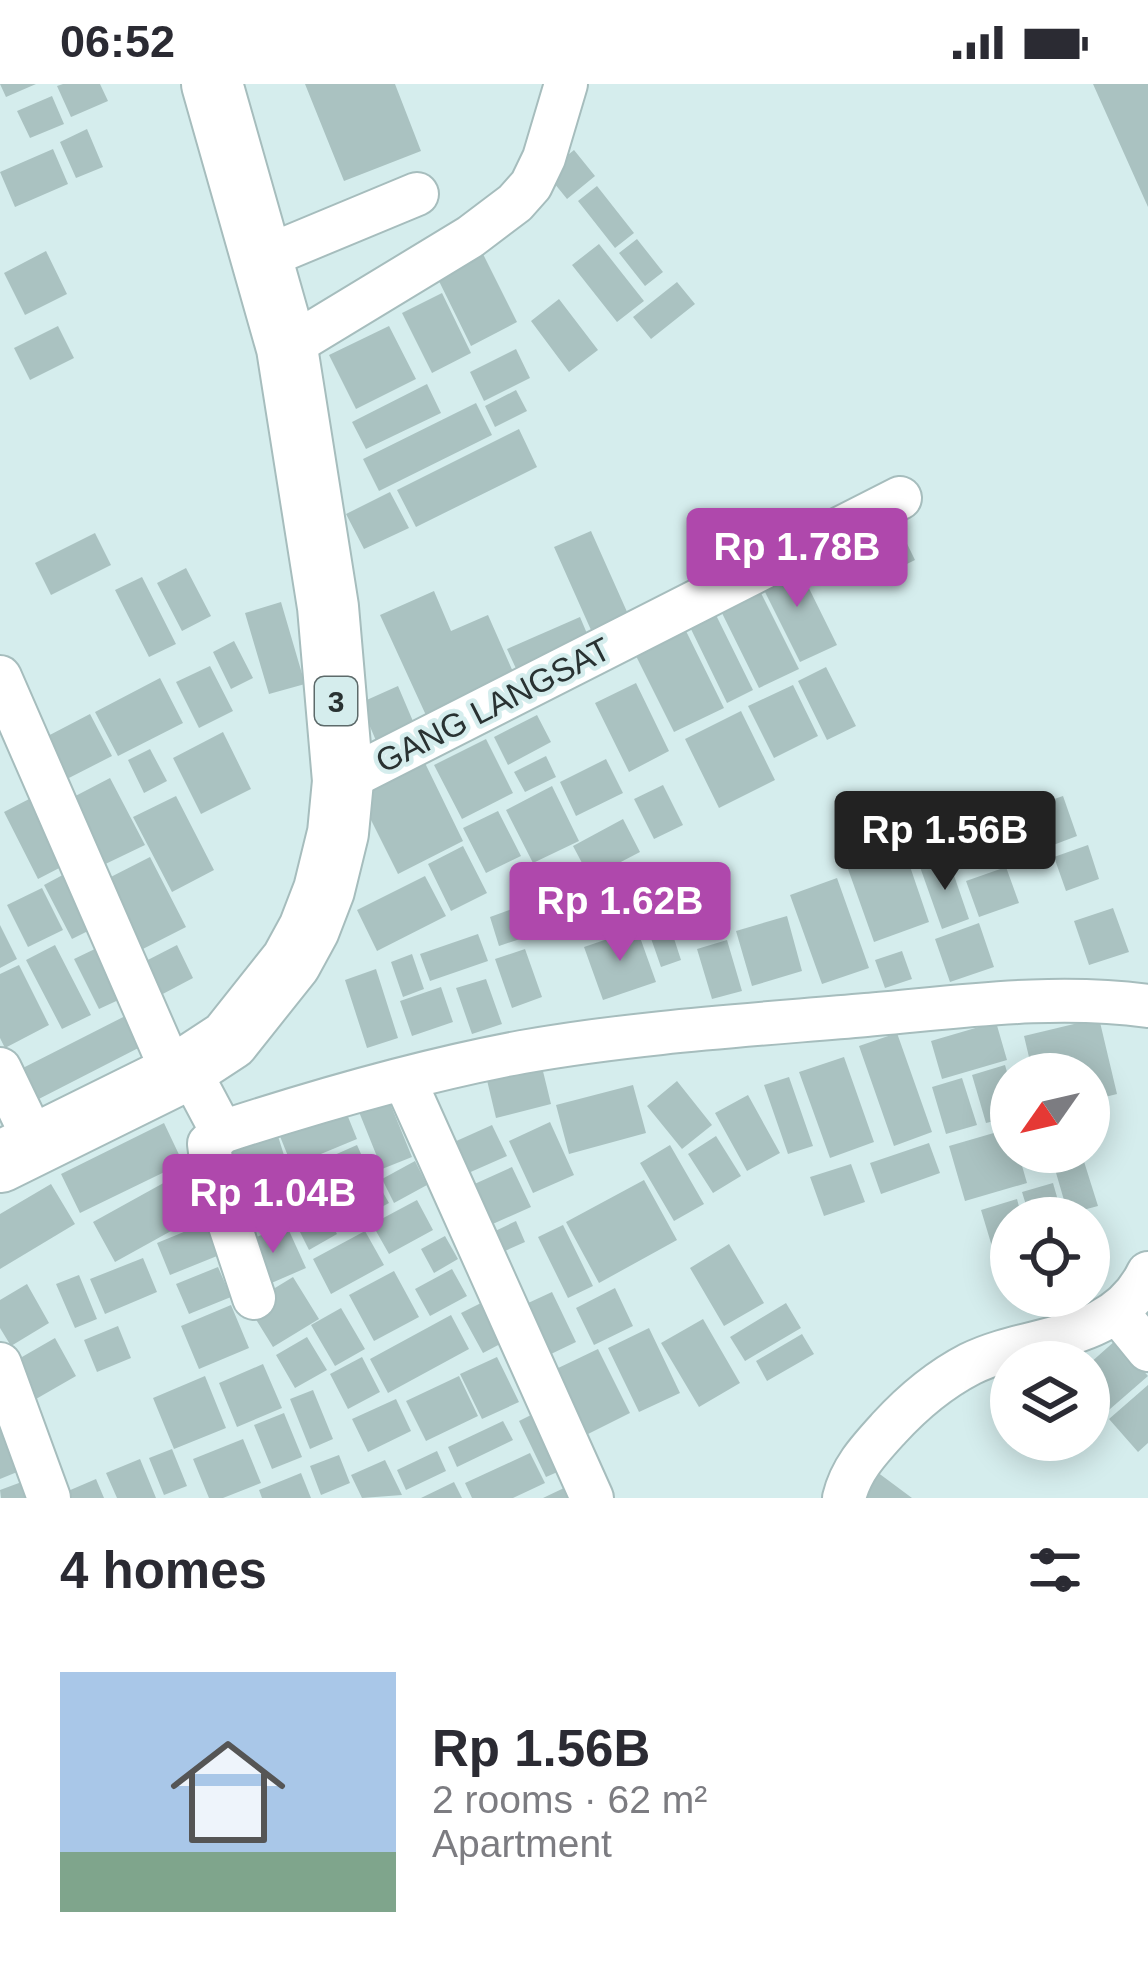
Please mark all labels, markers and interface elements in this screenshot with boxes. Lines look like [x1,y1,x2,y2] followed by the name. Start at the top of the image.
[60,16,175,67] text: 06:52
[673,508,921,610] pin: Rp 1.78B
[714,525,880,568] text: Rp 1.78B
[370,630,616,780] street label: GANG LANGSAT
[315,677,357,725] road number: 3
[821,791,1069,893] pin: Rp 1.56B
[862,808,1028,851] text: Rp 1.56B
[496,862,744,964] pin: Rp 1.62B
[537,879,703,922] text: Rp 1.62B
[990,1053,1110,1173] north arrow
[990,1053,1110,1461] map controls
[149,1154,397,1256] pin: Rp 1.04B
[190,1171,356,1214] text: Rp 1.04B
[990,1197,1110,1317] button: locate
[990,1341,1110,1461] button: layers
[1022,1537,1088,1603] icon: filters
[60,1542,267,1599] text: 4 homes
[156,1720,300,1864] icon: home
[432,1720,650,1777] text: Rp 1.56B
[432,1778,707,1821] text: 2 rooms · 62 m²
[432,1822,612,1865] text: Apartment

